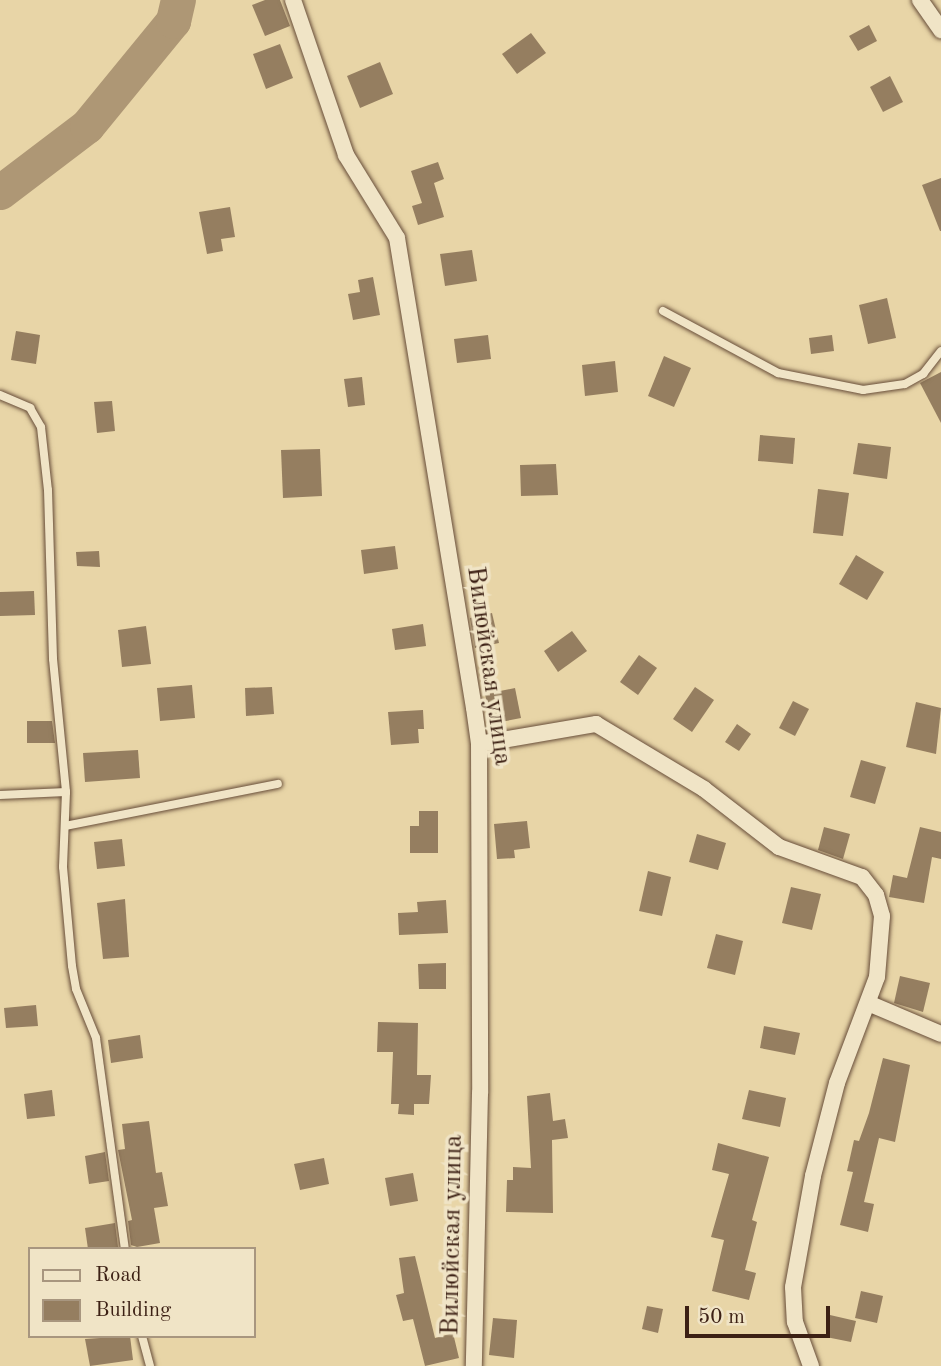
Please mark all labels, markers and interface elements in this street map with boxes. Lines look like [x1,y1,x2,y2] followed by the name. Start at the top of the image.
[459,564,517,768] street label: Вилюйская улица
[436,1134,470,1336] street label: Вилюйская улица
[28,1247,256,1338] legend
[95,1265,142,1286] text: Road
[689,1292,834,1336] scale bar
[95,1300,171,1321] text: Building
[698,1307,745,1328] text: 50 m

